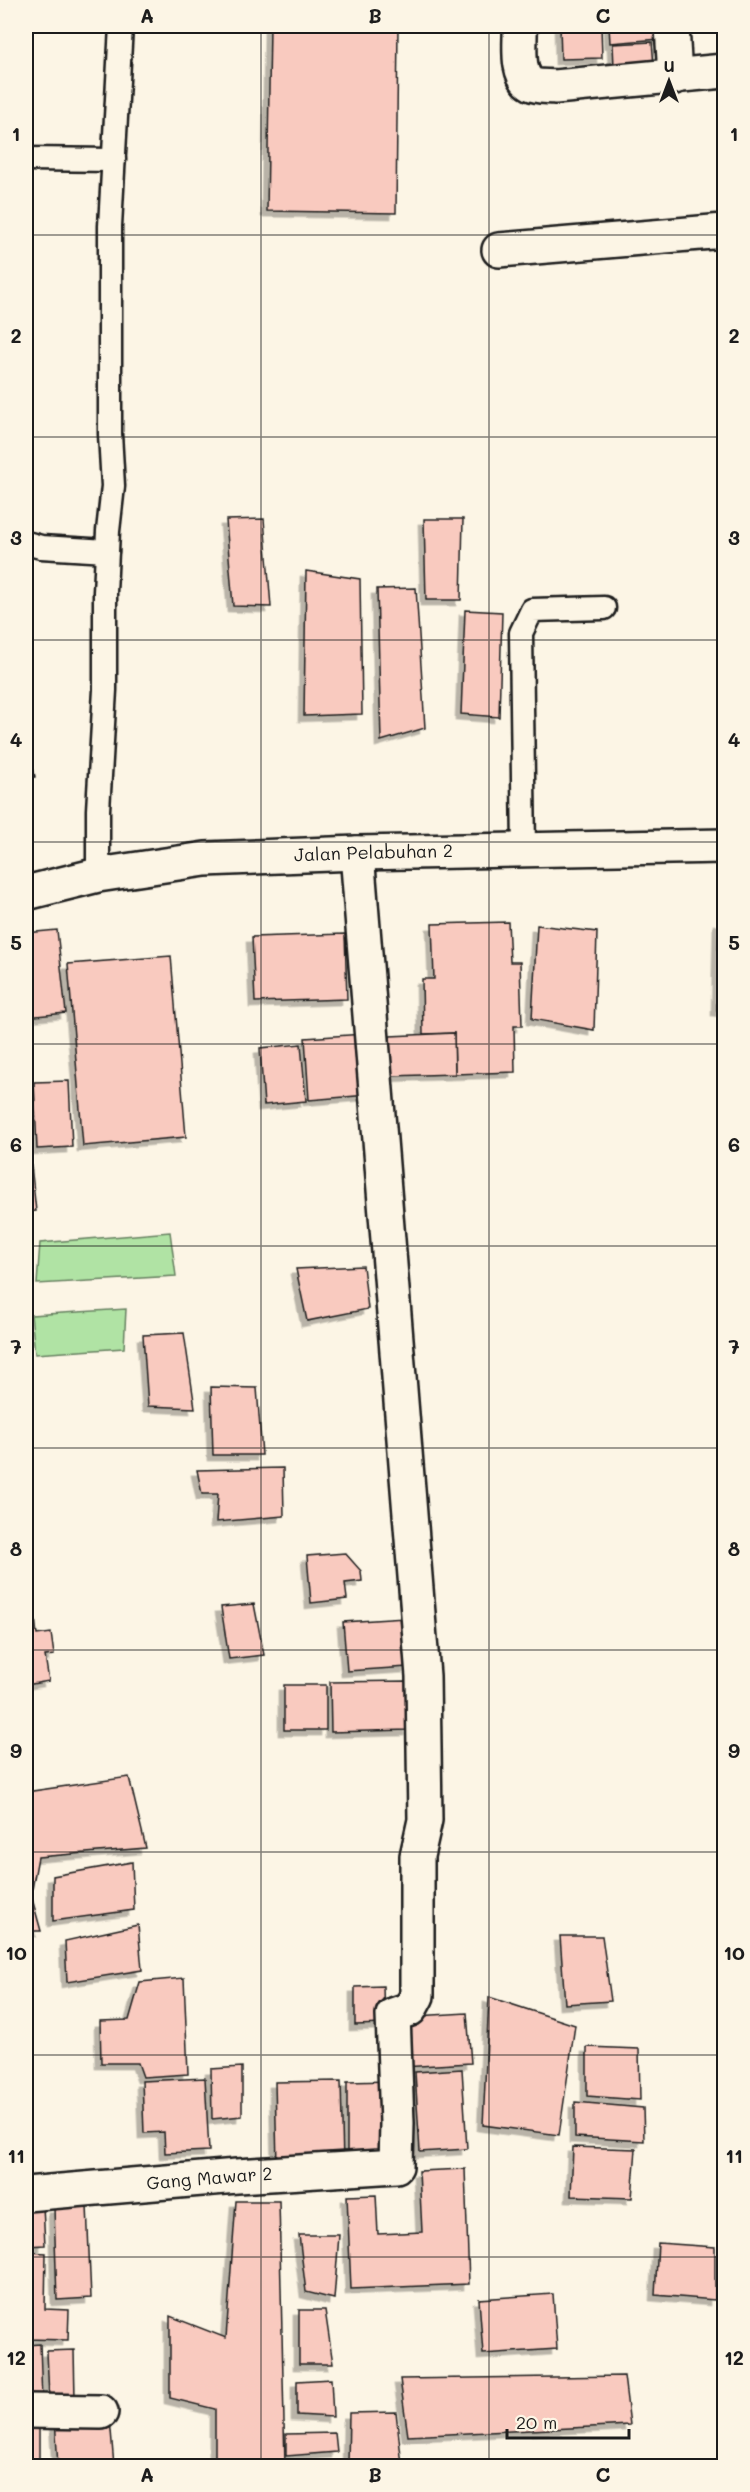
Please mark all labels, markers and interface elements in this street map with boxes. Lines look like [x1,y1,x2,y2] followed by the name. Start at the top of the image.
[140,2,154,28] text: A
[368,2,382,28] text: B
[596,2,611,28] text: C
[639,51,699,111] north arrow
[663,55,675,76] text: U
[12,120,20,146] text: 1
[730,120,738,146] text: 1
[10,322,22,348] text: 2
[728,322,740,348] text: 2
[10,524,22,550] text: 3
[728,524,740,550] text: 3
[10,726,23,752] text: 4
[728,726,741,752] text: 4
[294,838,453,866] street label: Jalan Pelabuhan 2
[10,929,22,955] text: 5
[728,929,740,955] text: 5
[10,1131,22,1157] text: 6
[728,1131,740,1157] text: 6
[10,1333,22,1359] text: 7
[728,1333,740,1359] text: 7
[10,1535,22,1561] text: 8
[728,1535,740,1561] text: 8
[10,1737,22,1763] text: 9
[728,1737,740,1763] text: 9
[5,1939,27,1965] text: 10
[723,1939,745,1965] text: 10
[7,2142,25,2168] text: 11
[725,2142,743,2168] text: 11
[145,2161,273,2195] street label: Gang Mawar 2
[6,2344,26,2370] text: 12
[724,2344,744,2370] text: 12
[507,2402,628,2440] scale bar
[516,2410,557,2434] text: 20 m
[140,2461,154,2487] text: A
[368,2461,382,2487] text: B
[596,2461,611,2487] text: C

